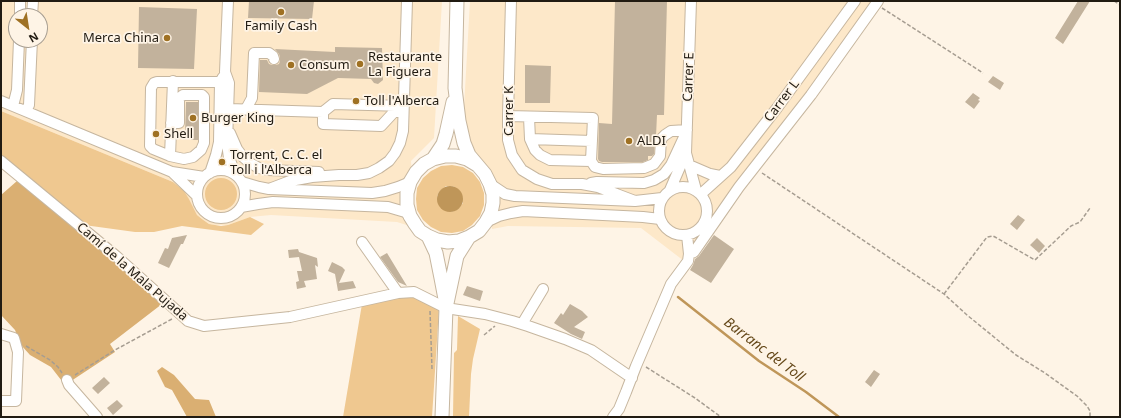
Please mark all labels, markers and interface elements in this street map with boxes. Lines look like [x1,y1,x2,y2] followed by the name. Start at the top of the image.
[276,7,286,17] marker: Family Cash
[8,8,48,48] north arrow
[245,18,317,34] place label: Family Cash
[26,29,41,47] text: N
[83,30,159,46] place label: Merca China
[162,33,172,43] marker: Merca China
[368,49,442,80] place label: Restaurante La Figuera
[680,52,698,102] street label: Carrer E
[299,57,350,73] place label: Consum
[355,59,365,69] marker: Restaurante La Figuera
[286,60,296,70] marker: Consum
[761,77,803,125] street label: Carrer L
[501,86,517,136] street label: Carrer K
[364,93,439,109] place label: Toll l'Alberca
[351,96,361,106] marker: Toll l'Alberca
[201,110,274,126] place label: Burger King
[188,113,198,123] marker: Burger King
[164,126,193,142] place label: Shell
[151,129,161,139] marker: Shell
[637,133,666,149] place label: ALDI
[624,136,634,146] marker: ALDI
[230,147,322,178] place label: Torrent, C. C. el Toll i l'Alberca
[217,157,227,167] marker: Torrent, C. C. el Toll i l'Alberca
[73,220,191,324] street label: Camí de la Mala Pujada
[720,314,808,386] water label: Barranc del Toll

